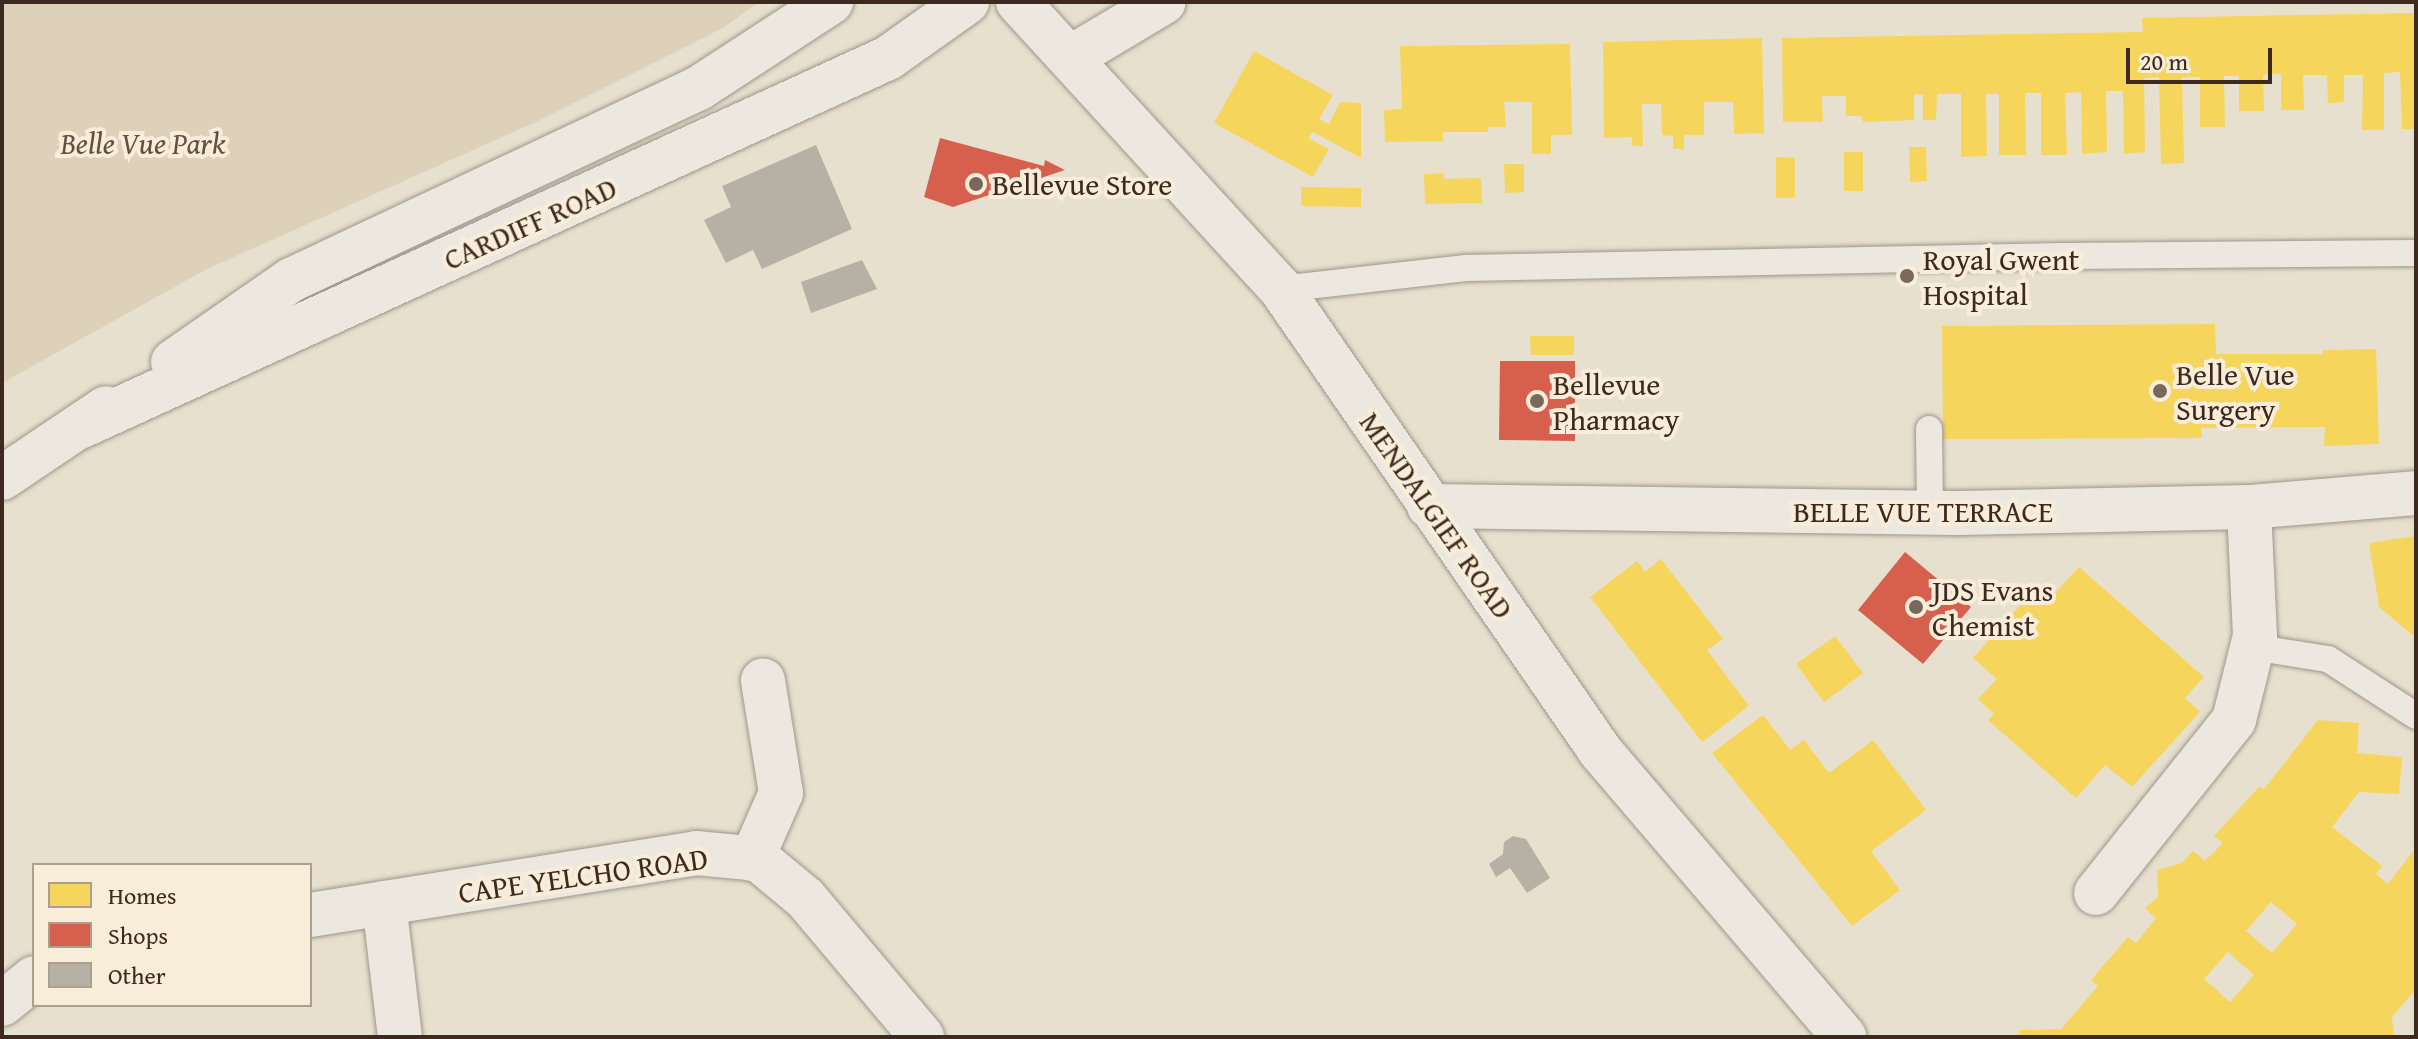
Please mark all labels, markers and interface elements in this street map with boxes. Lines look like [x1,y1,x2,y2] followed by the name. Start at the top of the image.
[2130,32,2276,82] scale bar
[2140,44,2188,79] text: 20 m
[61,125,225,161] park label: Belle Vue Park
[992,166,1172,202] place label: Bellevue Store
[438,169,622,277] street label: CARDIFF ROAD
[967,175,985,193] marker: Bellevue Store
[1923,241,2079,312] place label: Royal Gwent Hospital
[1898,267,1916,285] marker: Royal Gwent Hospital
[2176,356,2295,426] place label: Belle Vue Surgery
[1553,366,1679,436] place label: Bellevue Pharmacy
[2151,382,2169,400] marker: Belle Vue Surgery
[1528,392,1546,410] marker: Bellevue Pharmacy
[1352,405,1522,625] street label: MENDALGIEF ROAD
[1793,493,2053,529] street label: BELLE VUE TERRACE
[1932,572,2053,642] place label: JDS Evans Chemist
[1907,598,1925,616] marker: JDS Evans Chemist
[456,840,710,910] street label: CAPE YELCHO ROAD
[32,863,312,1007] legend
[108,878,177,913] text: Homes
[108,918,168,953] text: Shops
[108,958,166,993] text: Other

